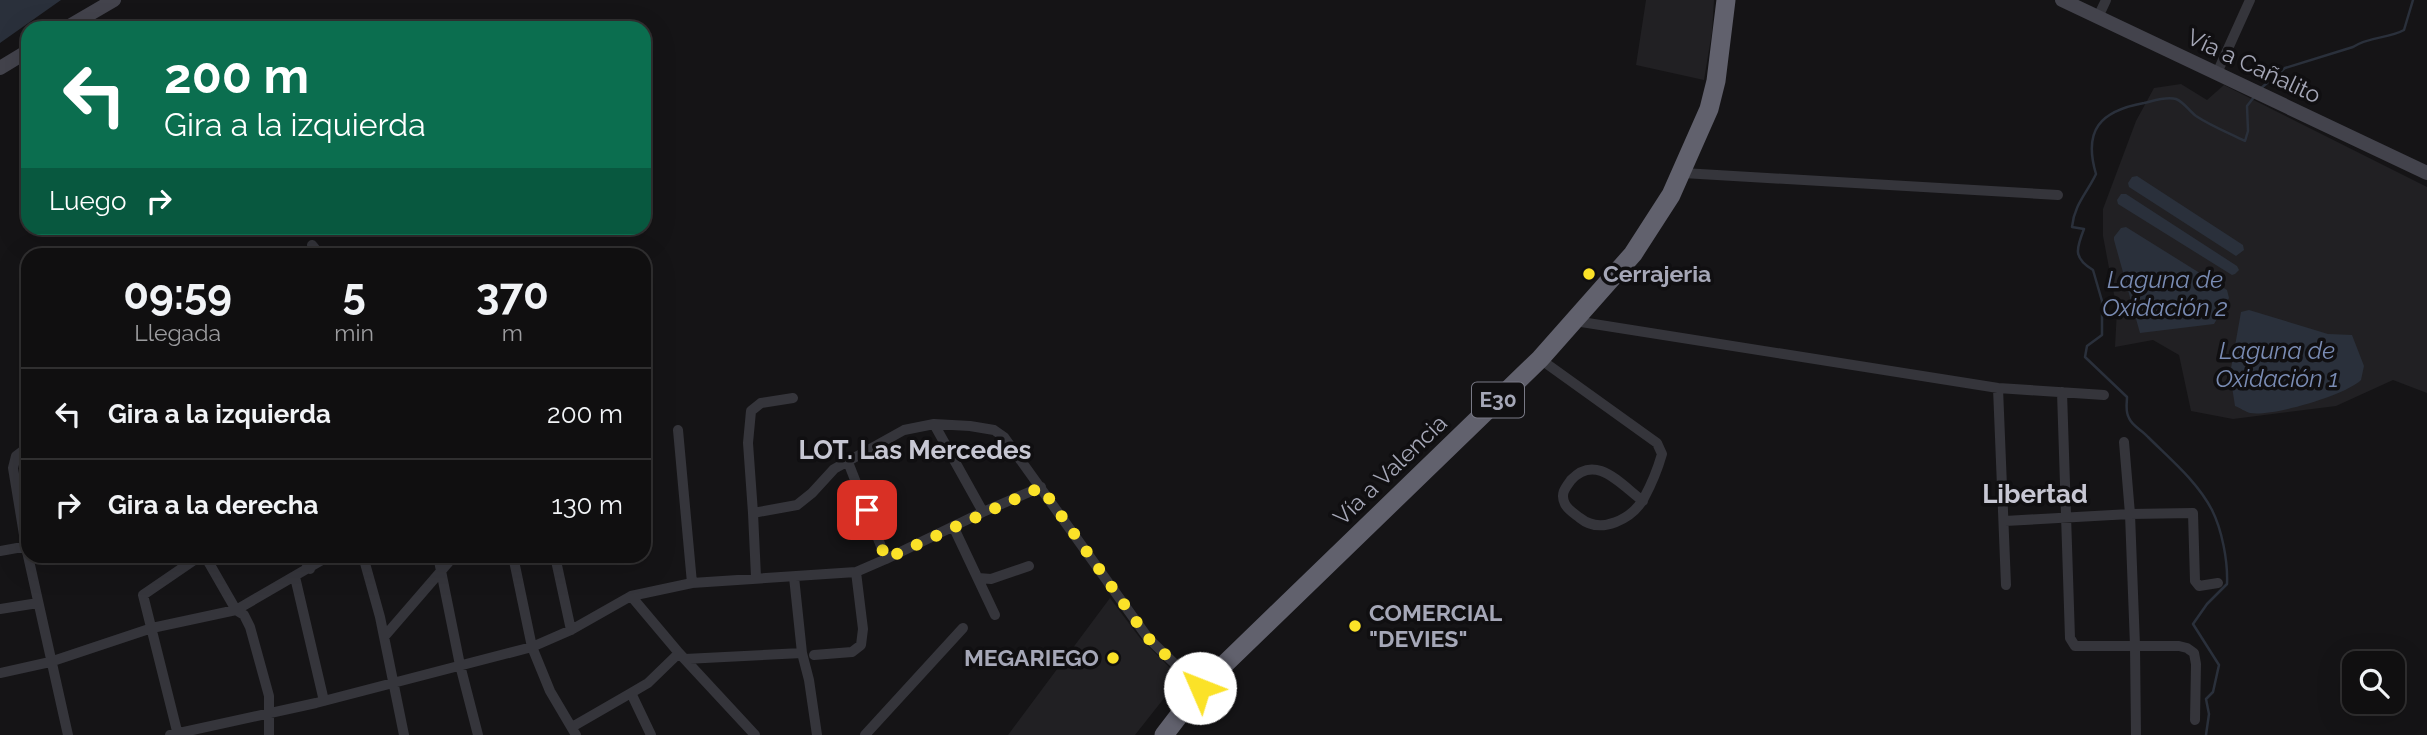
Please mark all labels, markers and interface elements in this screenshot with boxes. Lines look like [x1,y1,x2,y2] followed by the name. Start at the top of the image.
[2183,23,2325,108] street label: Vía a Cañalito
[164,47,309,104] text: 200 m
[49,49,140,140] icon: left
[164,106,426,143] text: Gira a la izquierda
[140,182,178,220] icon: right
[49,186,126,216] text: Luego
[1603,260,1711,287] place label: Cerrajeria
[2102,265,2228,322] water label: Laguna de Oxidación 2
[1581,266,1597,282] marker: Cerrajeria
[123,270,232,319] text: 09:59
[342,270,366,319] text: 5
[476,270,549,319] text: 370
[134,319,221,346] text: Llegada
[334,319,374,346] text: min
[502,319,523,346] text: m
[2215,336,2339,393] water label: Laguna de Oxidación 1
[1472,382,1524,418] road number: E30
[49,395,87,433] icon: left
[108,399,331,429] text: Gira a la izquierda
[547,399,623,429] text: 200 m
[1327,409,1452,530] street label: Vía a Valencia
[799,435,1032,465] district label: LOT. Las Mercedes
[1982,479,2088,509] district label: Libertad
[837,480,897,540] pin
[49,486,87,524] icon: right
[108,490,318,520] text: Gira a la derecha
[552,490,623,520] text: 130 m
[848,491,886,529] icon: arrive
[1369,599,1503,652] place label: COMERCIAL "DEVIES"
[1347,618,1363,634] marker: COMERCIAL "DEVIES"
[964,644,1099,671] place label: MEGARIEGO
[1105,650,1121,666] marker: MEGARIEGO
[1163,651,1237,725] position arrow
[2342,651,2405,714] map controls
[2342,651,2405,714] button: search

